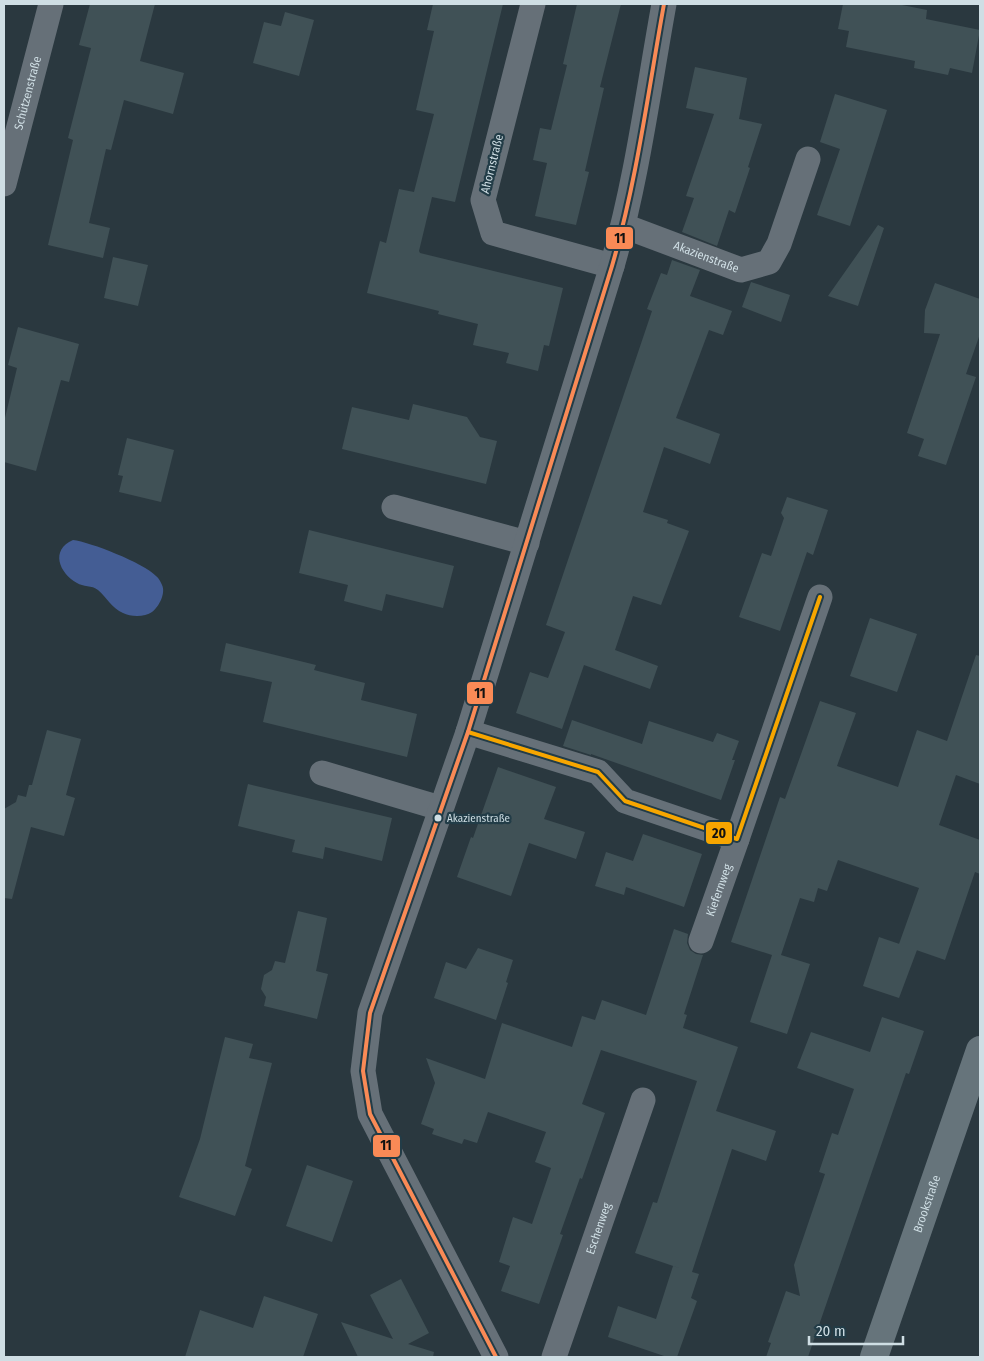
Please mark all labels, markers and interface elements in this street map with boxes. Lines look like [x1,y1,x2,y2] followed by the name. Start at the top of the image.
[11,55,44,131] street label: Schützenstraße
[478,133,506,195] street label: Ahornstraße
[605,226,634,250] line badge: 11
[614,230,626,247] text: 11
[672,238,741,276] street label: Akazienstraße
[466,681,494,705] line badge: 11
[474,685,486,702] text: 11
[447,812,510,825] place label: Akazienstraße
[433,813,443,823] marker: Akazienstraße
[705,821,733,845] line badge: 20
[711,825,726,842] text: 20
[703,862,735,918] street label: Kiefernweg
[372,1134,401,1158] line badge: 11
[380,1137,392,1154] text: 11
[911,1173,943,1234] street label: Brookstraße
[583,1200,614,1256] street label: Eschenweg
[809,1314,903,1346] scale bar
[816,1322,846,1340] text: 20 m

